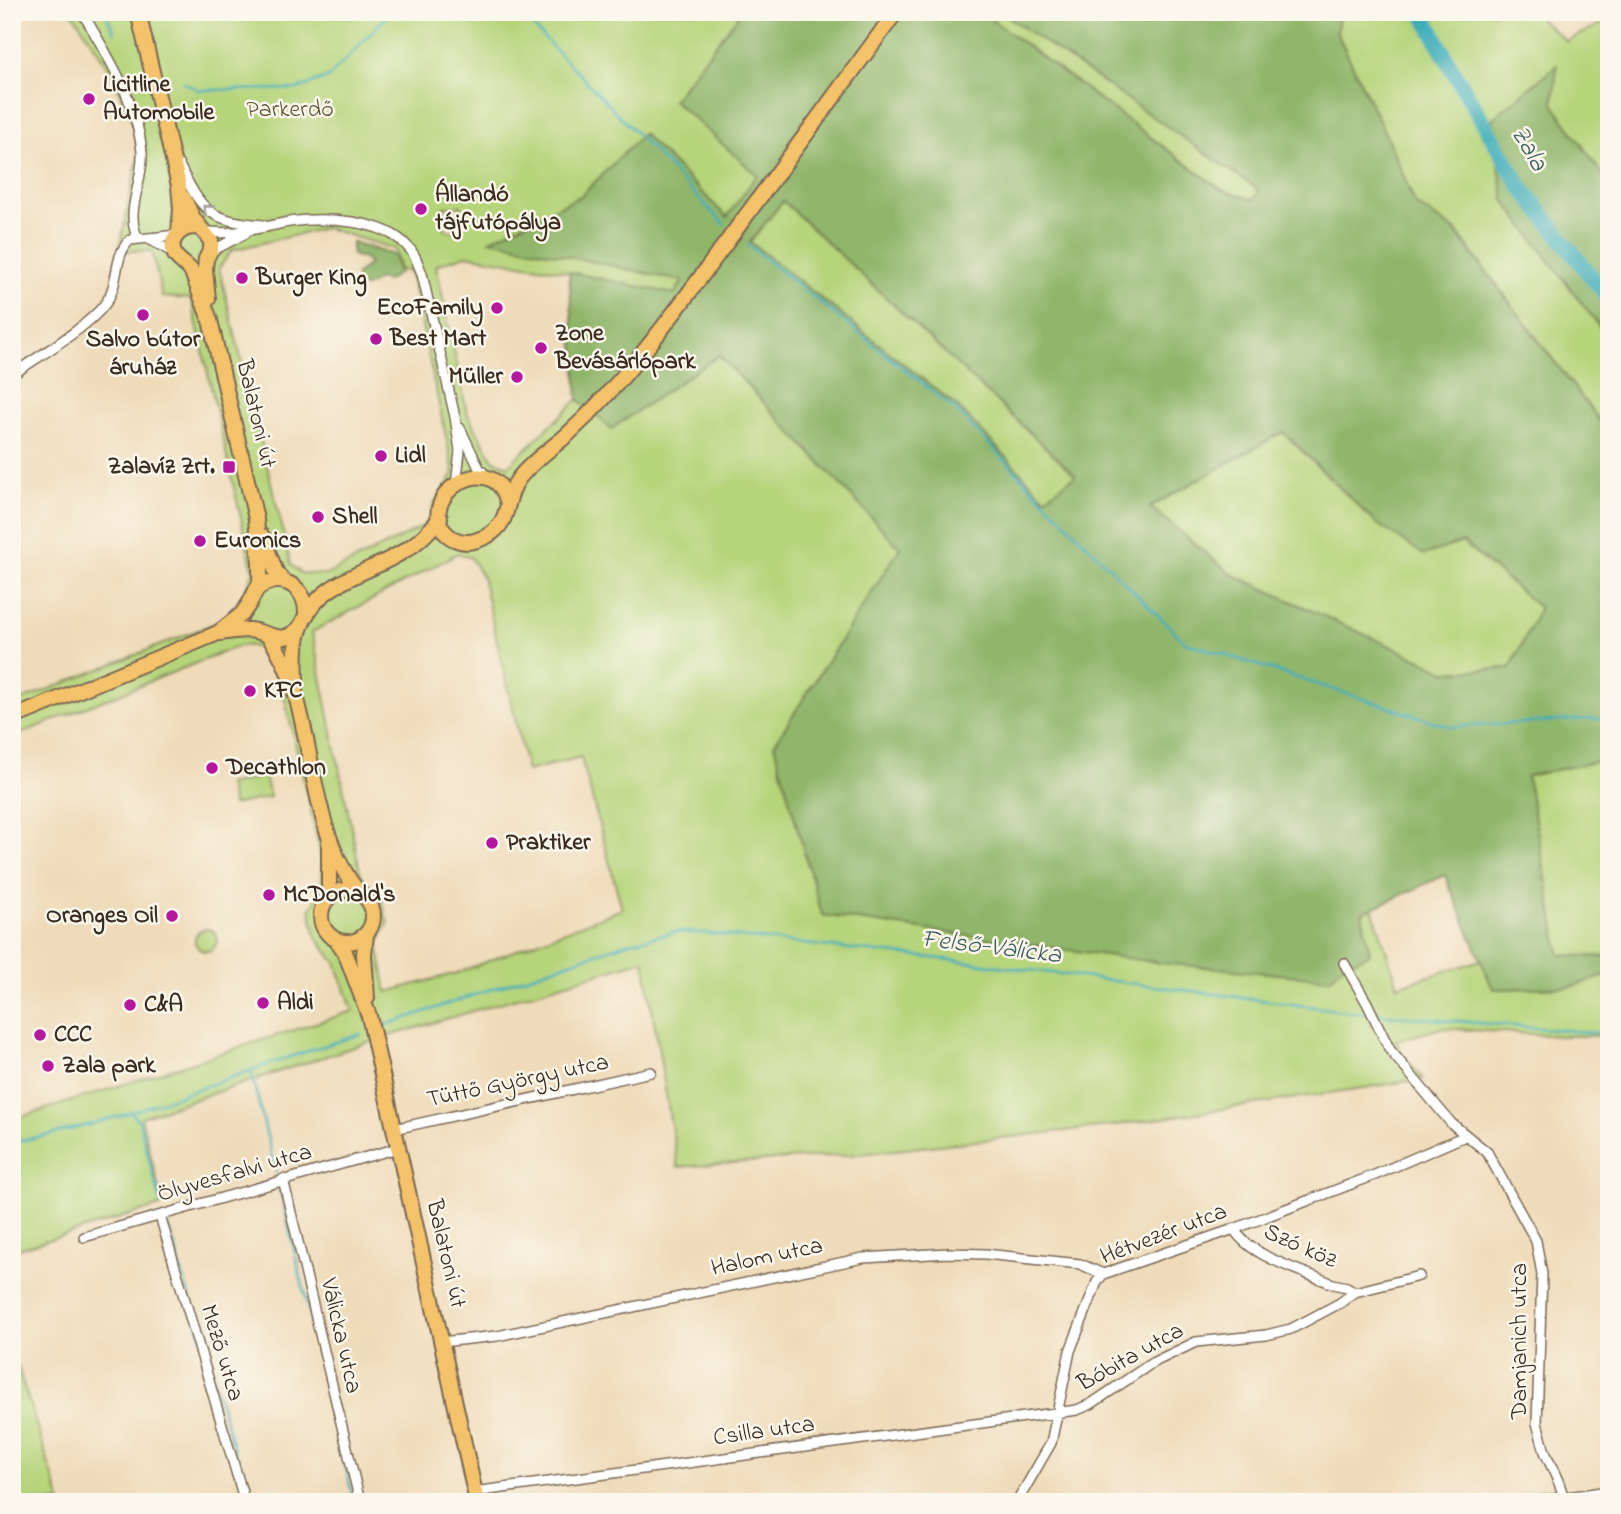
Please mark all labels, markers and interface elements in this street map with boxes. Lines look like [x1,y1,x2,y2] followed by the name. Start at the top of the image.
[103,68,215,131] place label: Licitline Automobile
[81,91,97,107] marker: Licitline Automobile
[246,93,334,128] park label: Parkerdő
[1500,119,1557,180] water label: Zala
[434,178,561,242] place label: Állandó tájfutópálya
[413,201,429,217] marker: Állandó tájfutópálya
[202,205,215,217] one-way arrow
[255,261,367,297] place label: Burger King
[234,270,250,286] marker: Burger King
[376,291,483,327] place label: EcoFamily
[489,300,505,316] marker: EcoFamily
[135,307,151,323] marker: Salvo bútor áruház
[554,317,696,380] place label: Zone Bevásárlópark
[389,322,487,357] place label: Best Mart
[86,323,201,386] place label: Salvo bútor áruház
[368,331,384,347] marker: Best Mart
[533,340,549,356] marker: Zone Bevásárlópark
[225,355,284,472] street label: Balatoni út
[449,360,504,395] place label: Müller
[509,369,525,385] marker: Müller
[395,439,426,474] place label: Lidl
[373,448,389,464] marker: Lidl
[108,450,215,485] place label: Zalavíz Zrt.
[221,459,237,475] marker: Zalavíz Zrt.
[332,500,378,535] place label: Shell
[310,509,326,525] marker: Shell
[214,524,301,559] place label: Euronics
[192,533,208,549] marker: Euronics
[264,674,302,709] place label: KFC
[242,683,258,699] marker: KFC
[225,751,326,786] place label: Decathlon
[204,760,220,776] marker: Decathlon
[506,826,591,861] place label: Praktiker
[484,835,500,851] marker: Praktiker
[283,878,395,913] place label: McDonald's
[261,887,277,903] marker: McDonald's
[46,899,158,935] place label: Oranges Oil
[164,908,180,924] marker: Oranges Oil
[919,921,1064,976] water label: Felső-Válicka
[277,986,314,1021] place label: Aldi
[144,988,183,1023] place label: C&A
[255,995,271,1011] marker: Aldi
[122,997,138,1013] marker: C&A
[54,1018,92,1053] place label: CCC
[32,1027,48,1043] marker: CCC
[424,1046,612,1119] street label: Tüttő György utca
[62,1049,156,1084] place label: Zala park
[40,1058,56,1074] marker: Zala park
[154,1135,317,1214] street label: Ölyvesfalvi utca
[415,1195,474,1312] street label: Balatoni út
[1096,1195,1232,1275] street label: Hétvezér utca
[1258,1215,1343,1279] street label: Szó köz
[708,1229,826,1287] street label: Halom utca
[1503,1263,1538,1420] street label: Damjanich utca
[310,1274,370,1397] street label: Válicka utca
[190,1300,252,1406] street label: Mező utca
[1070,1314,1191,1402] street label: Bóbita utca
[711,1408,817,1456] street label: Csilla utca

